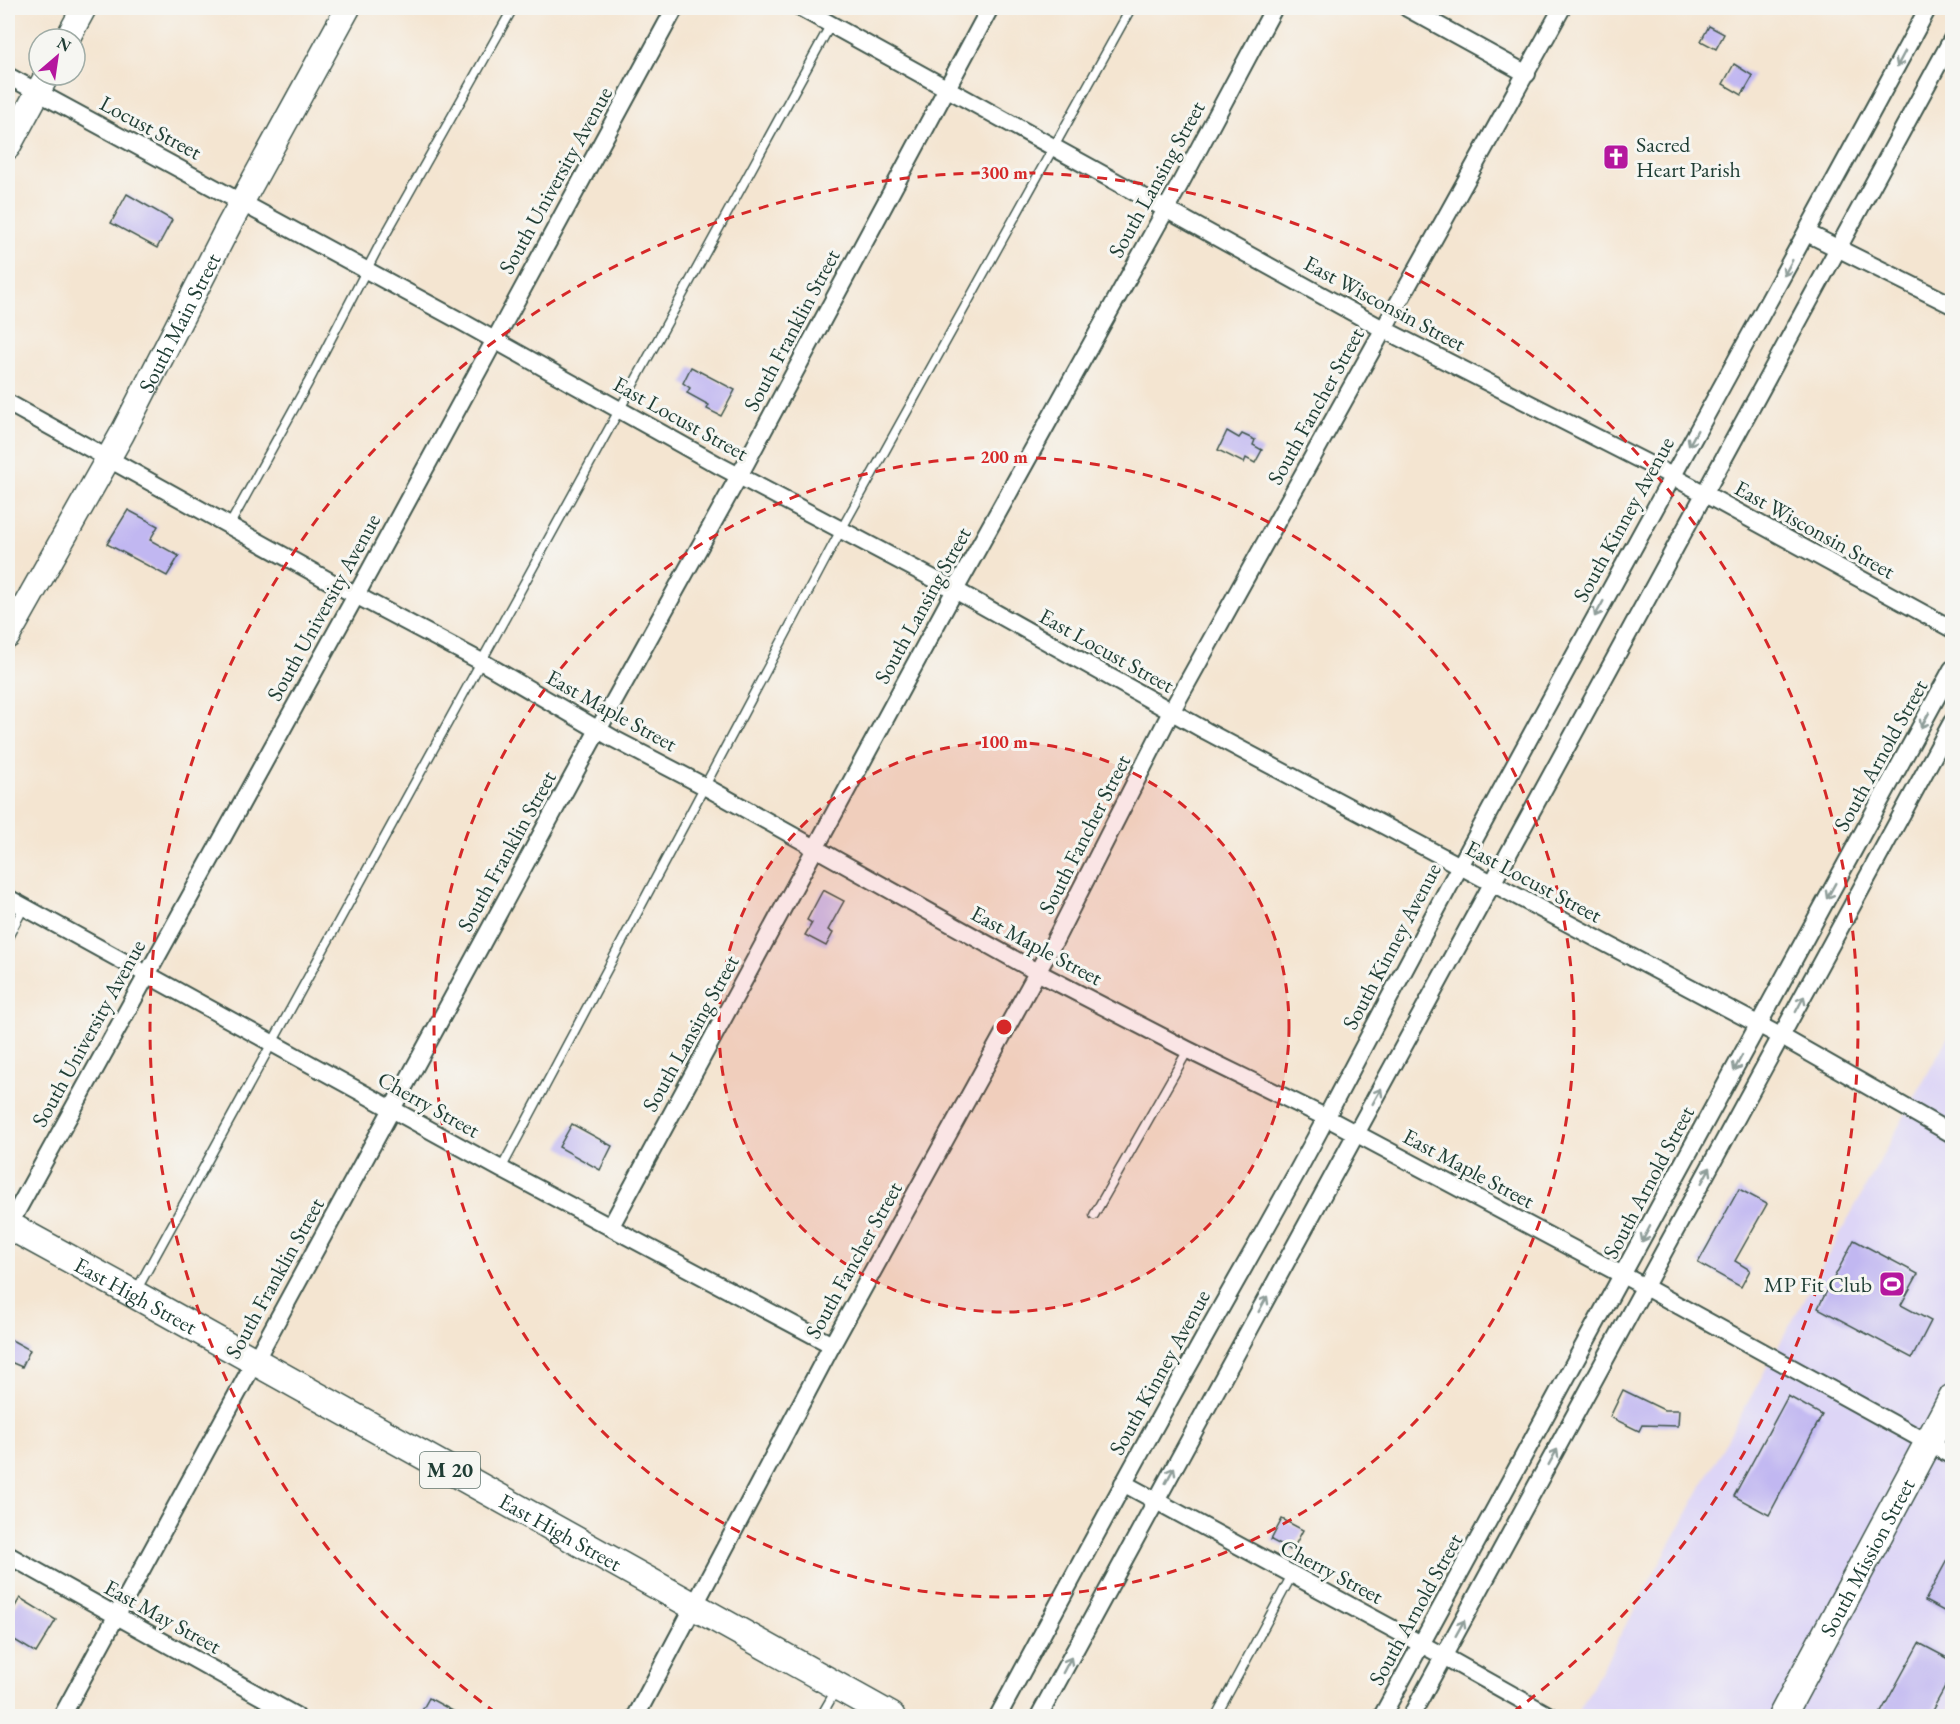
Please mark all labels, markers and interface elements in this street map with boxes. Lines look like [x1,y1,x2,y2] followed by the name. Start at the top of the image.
[27,27,87,87] north arrow
[53,32,75,57] text: N
[1895,50,1907,67] one-way arrow
[492,81,619,279] street label: South University Avenue
[95,89,207,166] street label: Locust Street
[1101,96,1212,263] street label: South Lansing Street
[1636,130,1741,184] place label: Sacred Heart Parish
[1601,142,1631,172] church icon: Sacred Heart Parish
[980,161,1028,184] text: 300 m
[736,244,846,416] street label: South Franklin Street
[132,248,227,398] street label: South Main Street
[1299,249,1471,358] street label: East Wisconsin Street
[1782,258,1793,276] one-way arrow
[1260,322,1371,490] street label: South Fancher Street
[608,369,753,468] street label: East Locust Street
[1687,429,1699,446] one-way arrow
[1566,431,1681,607] street label: South Kinney Avenue
[980,445,1028,468] text: 200 m
[1729,473,1900,586] street label: East Wisconsin Street
[260,508,387,706] street label: South University Avenue
[867,522,978,689] street label: South Lansing Street
[1593,600,1605,617] one-way arrow
[1034,601,1179,700] street label: East Locust Street
[541,663,682,758] street label: East Maple Street
[1827,674,1934,836] street label: South Arnold Street
[1919,711,1931,728] one-way arrow
[980,730,1028,753] text: 100 m
[1032,749,1137,919] street label: South Fancher Street
[450,766,563,937] street label: South Franklin Street
[1461,833,1607,930] street label: East Locust Street
[1335,858,1448,1035] street label: South Kinney Avenue
[1825,882,1837,899] one-way arrow
[966,899,1108,992] street label: East Maple Street
[25,934,152,1132] street label: South University Avenue
[635,950,746,1117] street label: South Lansing Street
[1794,996,1806,1013] one-way arrow
[994,1017,1014,1037] centre of rings
[1732,1053,1743,1071] one-way arrow
[372,1064,485,1144] street label: Cherry Street
[1371,1088,1383,1105] one-way arrow
[1596,1101,1701,1264] street label: South Arnold Street
[1398,1122,1540,1215] street label: East Maple Street
[1700,1167,1712,1184] one-way arrow
[798,1176,909,1344] street label: South Fancher Street
[218,1193,331,1364] street label: South Franklin Street
[1640,1225,1651,1243] one-way arrow
[69,1250,202,1341] street label: East High Street
[1877,1269,1907,1299] sports icon: MP Fit Club
[1764,1270,1872,1299] place label: MP Fit Club
[1102,1284,1217,1460] street label: South Kinney Avenue
[1257,1296,1269,1313] one-way arrow
[1547,1449,1559,1466] one-way arrow
[420,1452,480,1488] road number: M 20
[1164,1467,1176,1484] one-way arrow
[1813,1473,1922,1642] street label: South Mission Street
[494,1486,627,1578] street label: East High Street
[1362,1528,1469,1690] street label: South Arnold Street
[1275,1532,1388,1611] street label: Cherry Street
[99,1572,226,1661] street label: East May Street
[1455,1620,1466,1638] one-way arrow
[1061,1657,1073,1674] one-way arrow

